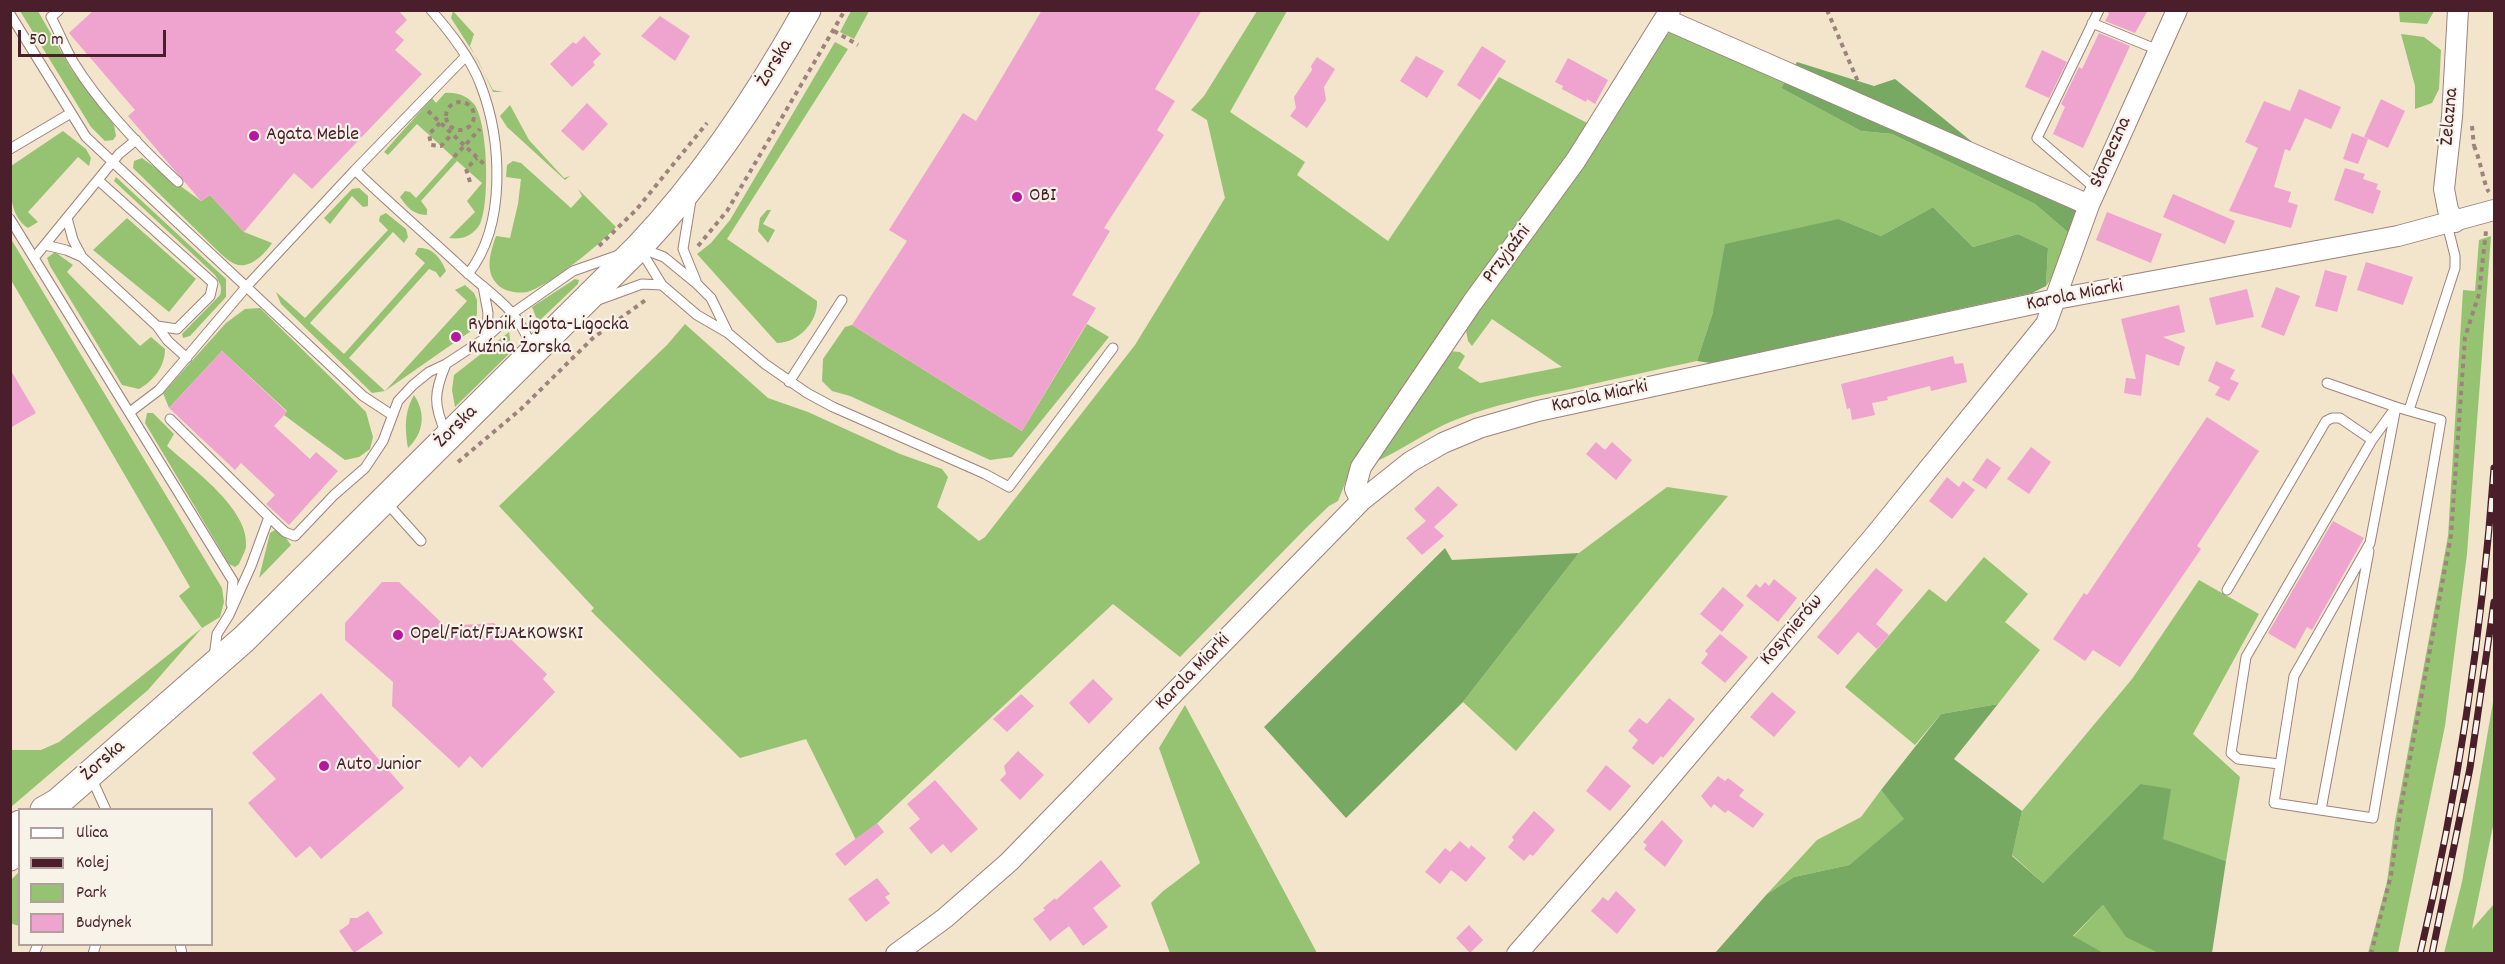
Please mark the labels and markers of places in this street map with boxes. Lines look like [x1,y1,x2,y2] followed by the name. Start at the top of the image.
[266,124,359,148] place label: Agata Meble
[247,129,261,143] marker: Agata Meble
[1029,185,1056,209] place label: OBI
[1010,190,1024,204] marker: OBI
[468,314,628,361] place label: Rybnik Ligota-Ligocka Kuźnia Żorska
[449,330,463,344] marker: Rybnik Ligota-Ligocka Kuźnia Żorska
[410,623,583,647] place label: Opel/Fiat/FIJAŁKOWSKI
[391,628,405,642] marker: Opel/Fiat/FIJAŁKOWSKI
[336,754,422,778] place label: Auto Junior
[317,759,331,773] marker: Auto Junior

